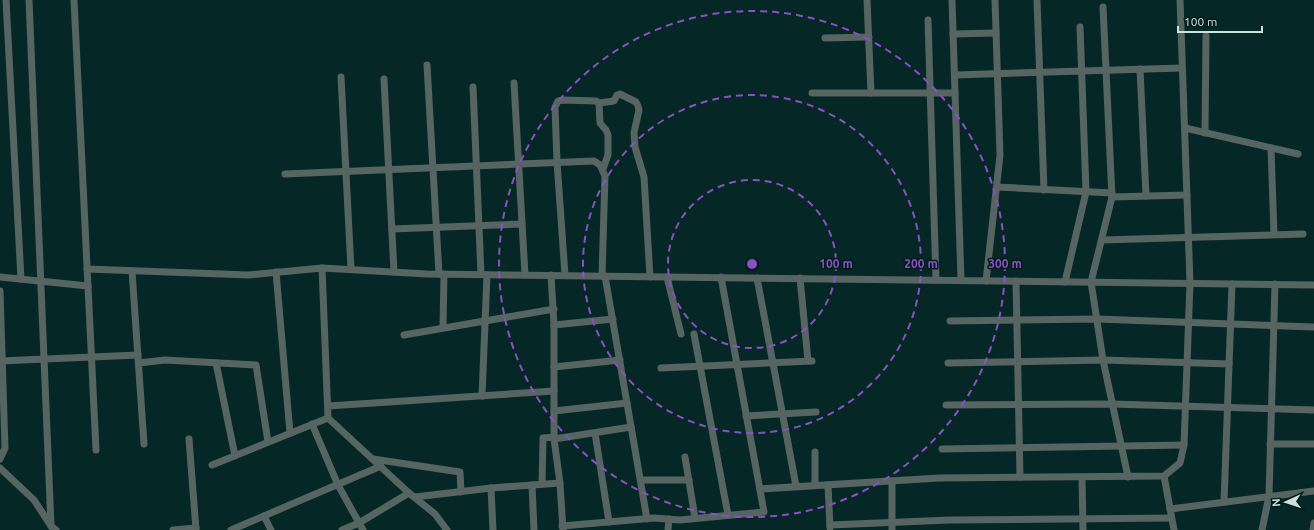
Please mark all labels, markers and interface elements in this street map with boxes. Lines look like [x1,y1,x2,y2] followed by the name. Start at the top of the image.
[1178,8,1262,34] scale bar
[1184,15,1217,28] text: 100 m
[745,257,759,271] centre of rings
[819,257,853,270] text: 100 m
[904,257,938,270] text: 200 m
[988,257,1022,270] text: 300 m
[1266,482,1306,522] north arrow
[1270,498,1282,507] text: N

